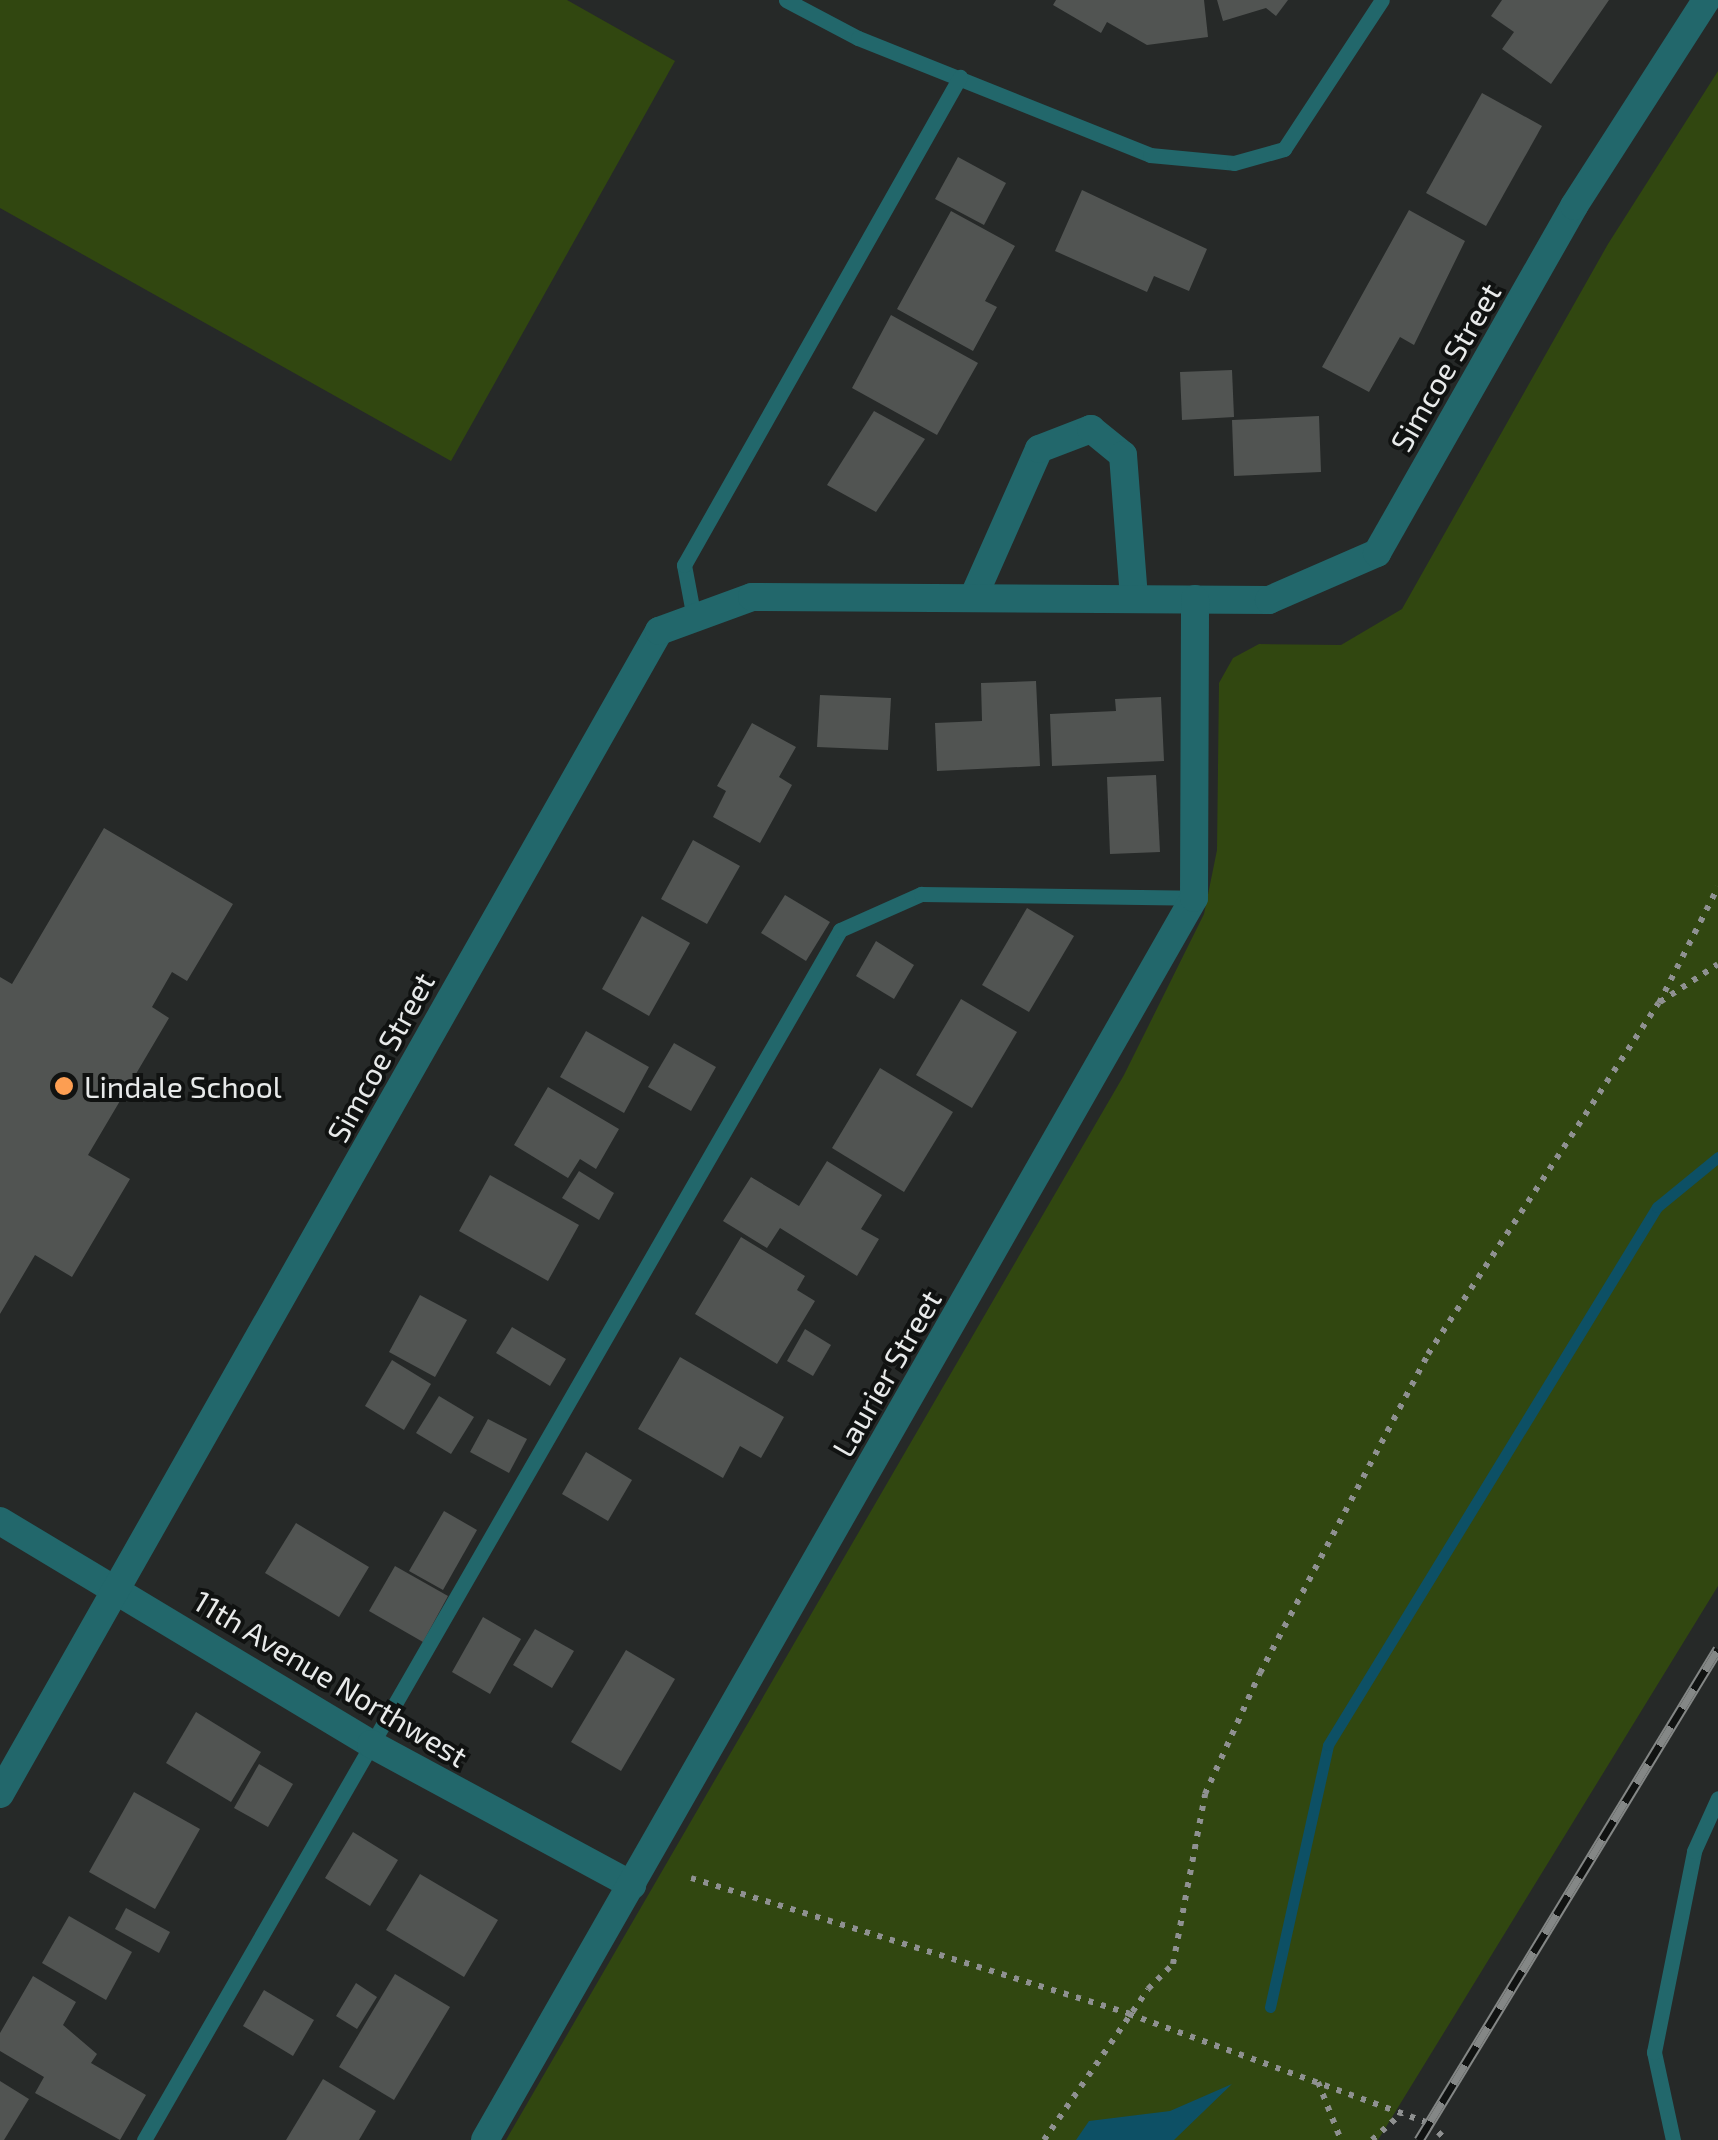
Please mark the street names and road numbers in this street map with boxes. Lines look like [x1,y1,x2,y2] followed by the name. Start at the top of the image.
[1382,277,1508,457] street label: Simcoe Street
[319,966,441,1148] street label: Simcoe Street
[824,1283,948,1463] street label: Laurier Street
[188,1582,474,1774] street label: 11th Avenue Northwest

